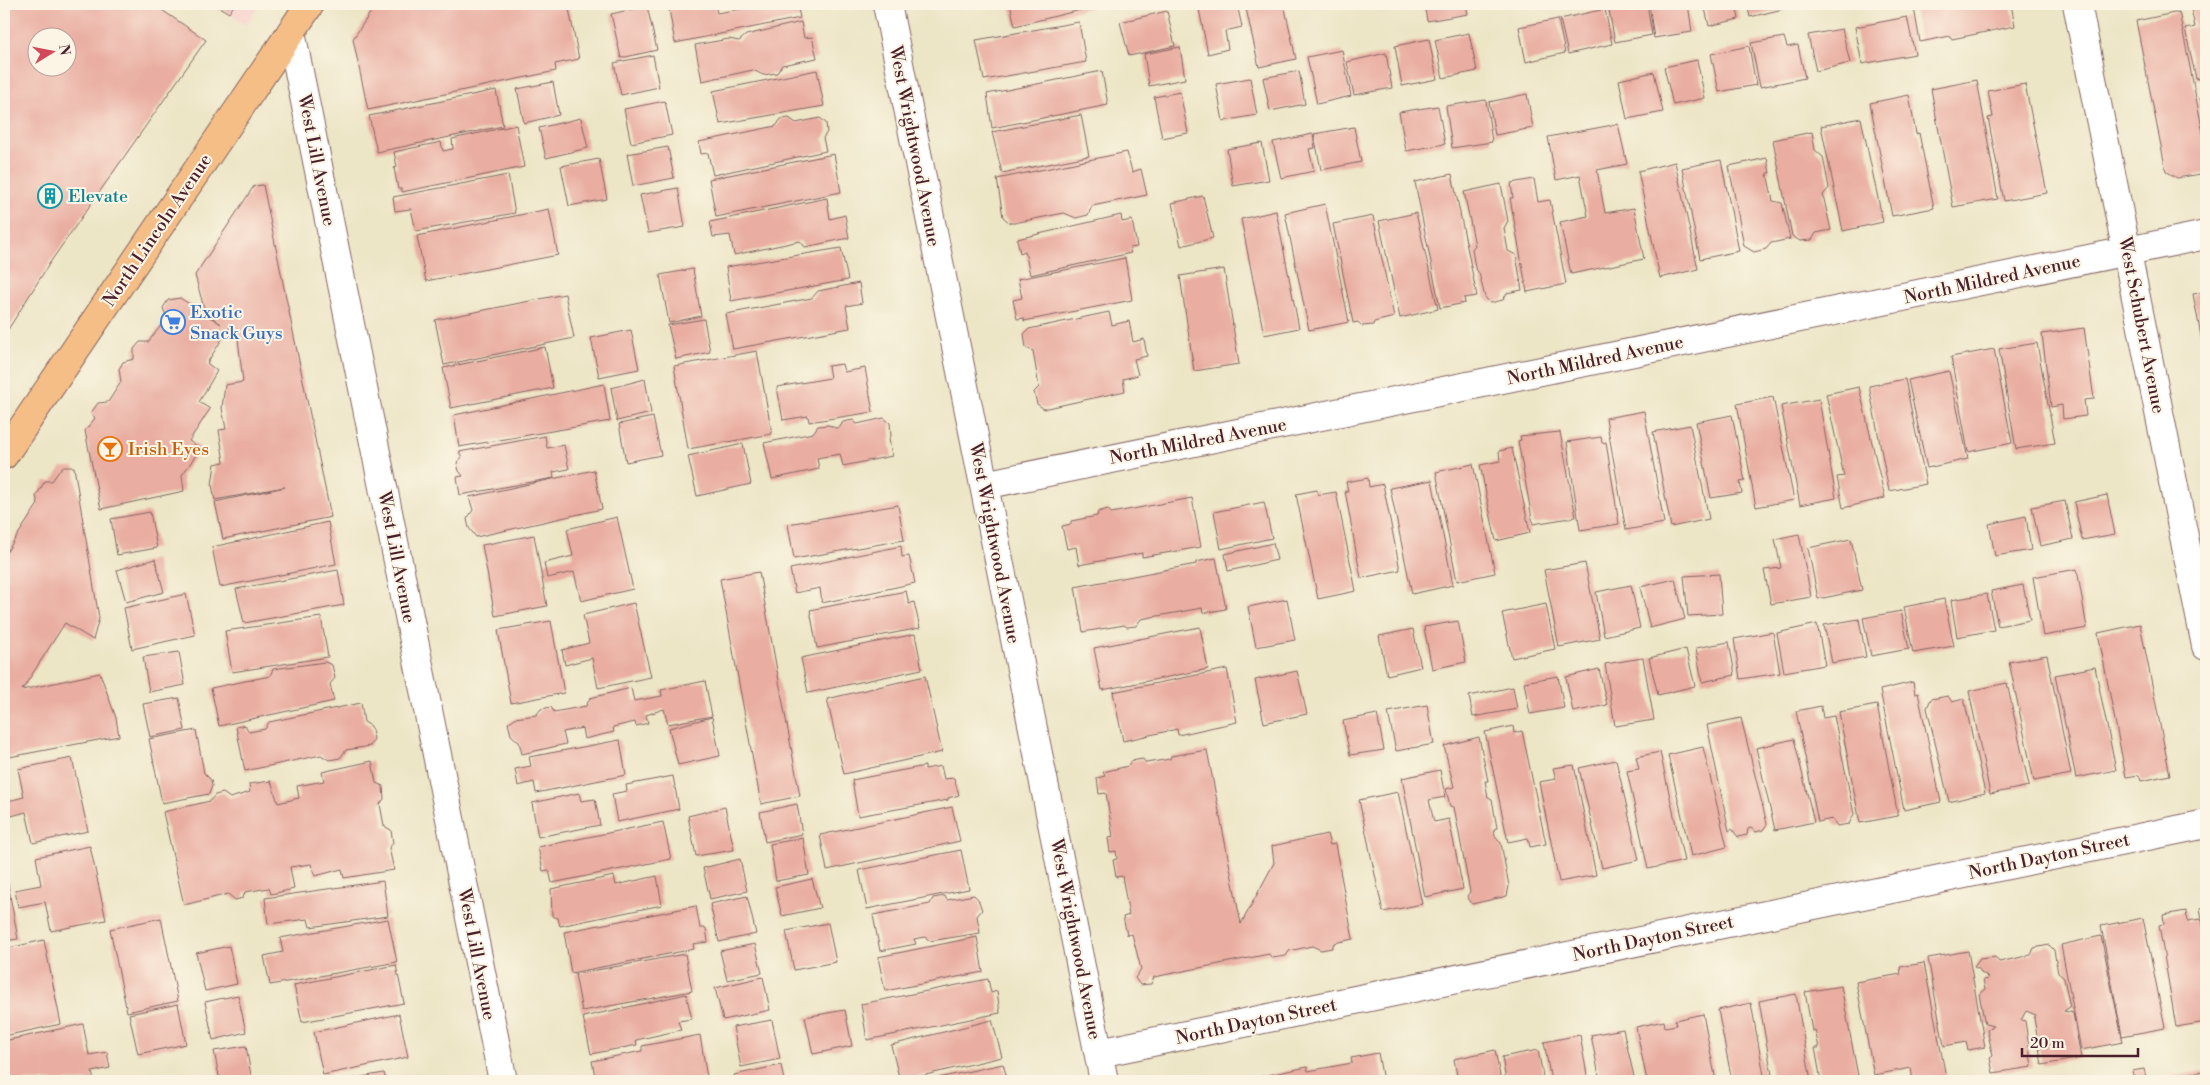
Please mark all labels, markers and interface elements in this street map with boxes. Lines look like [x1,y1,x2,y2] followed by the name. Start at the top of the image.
[28,28,78,78] north arrow
[54,43,74,57] text: N
[884,43,945,249] street label: West Wrightwood Avenue
[292,91,341,228] street label: West Lill Avenue
[98,149,217,311] street label: North Lincoln Avenue
[37,183,63,209] building icon: Elevate
[68,185,128,208] place label: Elevate
[2113,234,2170,415] street label: West Schubert Avenue
[1902,250,2083,309] street label: North Mildred Avenue
[190,301,283,345] place label: Exotic Snack Guys
[160,309,186,335] supermarket icon: Exotic Snack Guys
[1505,331,1686,390] street label: North Mildred Avenue
[1108,413,1289,470] street label: North Mildred Avenue
[97,436,123,462] bar icon: Irish Eyes
[128,438,209,461] place label: Irish Eyes
[964,440,1025,646] street label: West Wrightwood Avenue
[372,488,421,625] street label: West Lill Avenue
[1967,828,2132,885] street label: North Dayton Street
[1045,836,1106,1042] street label: West Wrightwood Avenue
[452,885,501,1022] street label: West Lill Avenue
[1571,910,1736,967] street label: North Dayton Street
[1174,993,1339,1050] street label: North Dayton Street
[2022,1025,2139,1057] scale bar
[2030,1034,2065,1053] text: 20 m

